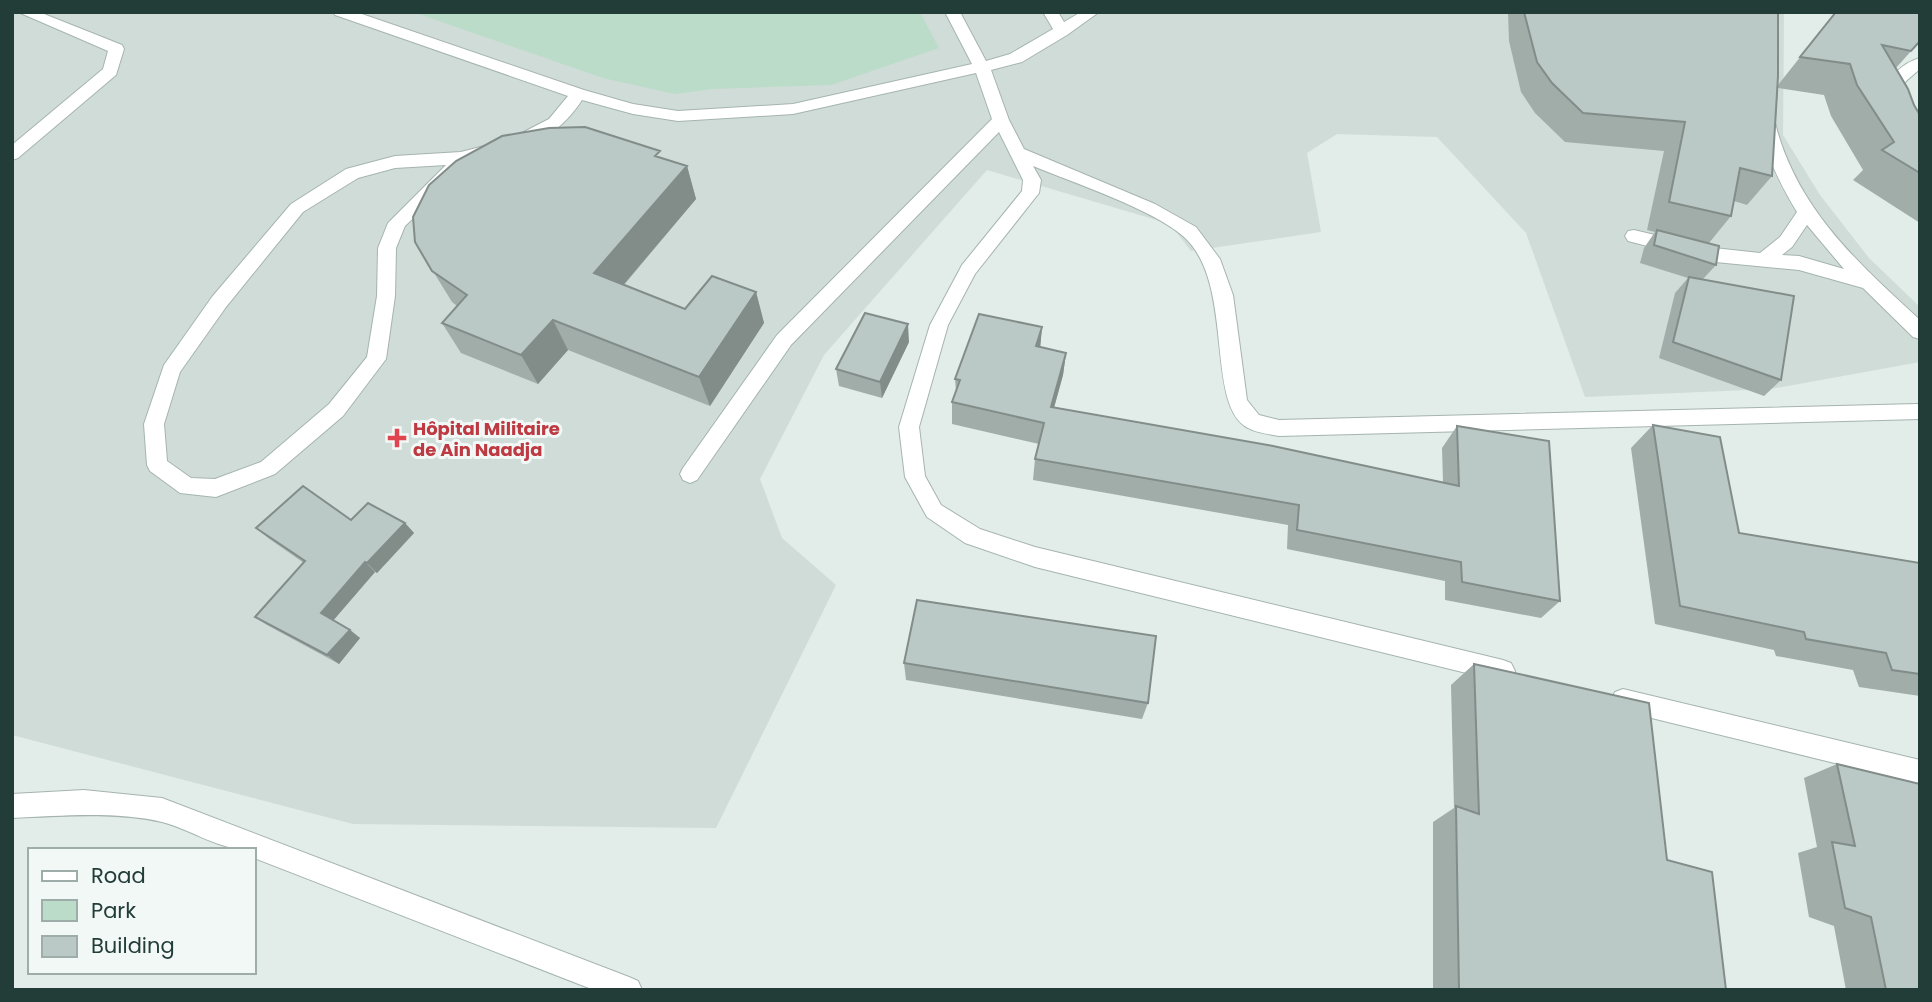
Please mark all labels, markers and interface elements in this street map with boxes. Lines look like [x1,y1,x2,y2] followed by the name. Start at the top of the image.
[413,416,560,462] place label: Hôpital Militaire de Ain Naadja
[387,428,407,448] marker: Hôpital Militaire de Ain Naadja
[28,848,256,974] legend
[91,861,146,890] text: Road
[91,896,136,925] text: Park
[91,931,175,960] text: Building

